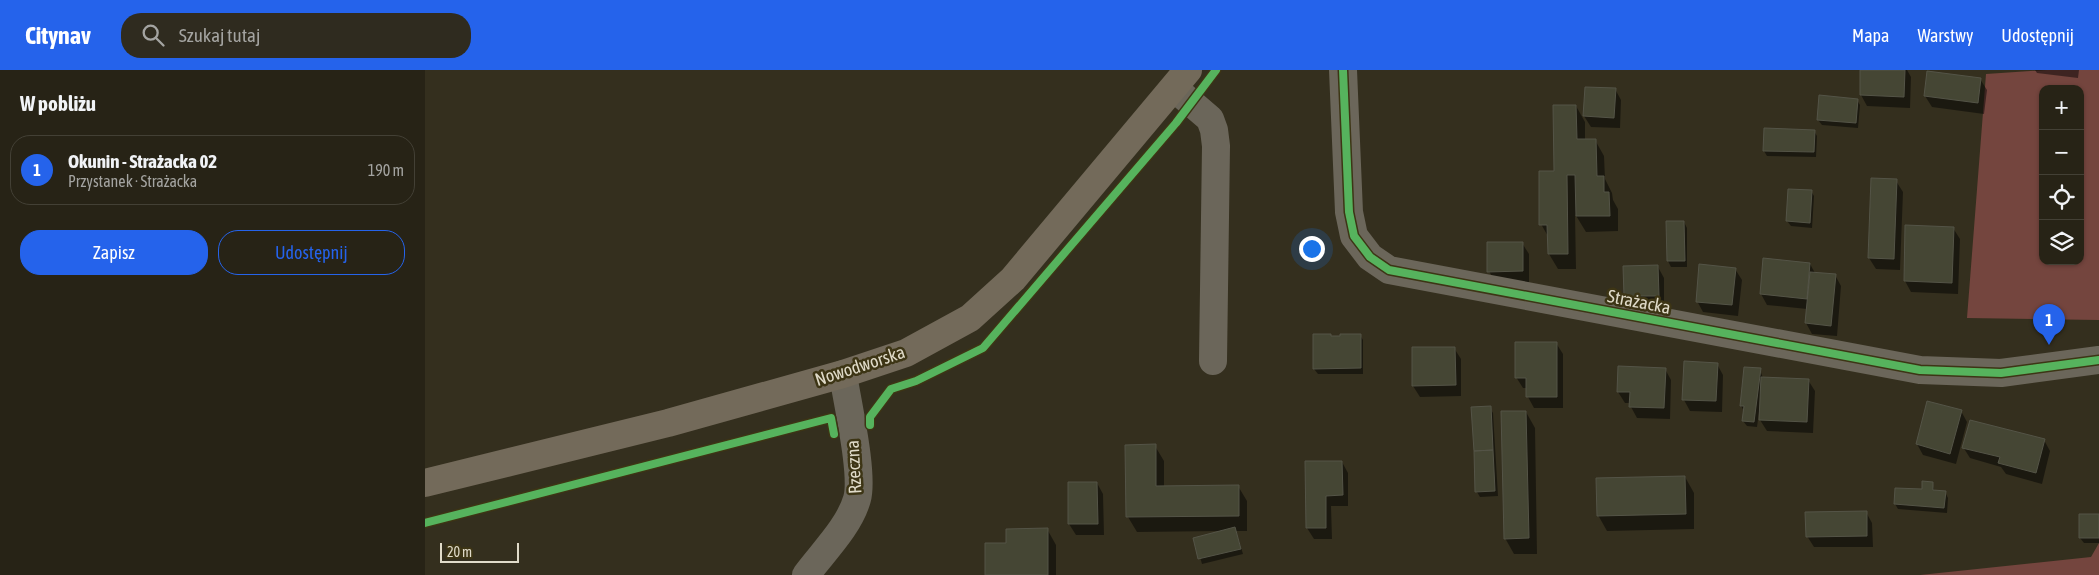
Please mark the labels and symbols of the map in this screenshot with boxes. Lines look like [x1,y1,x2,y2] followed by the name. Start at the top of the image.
[1299,236,1325,262] your location
[1606,285,1672,318] street label: Strażacka
[2033,304,2065,345] pin: 1
[812,341,908,390] street label: Nowodworska
[842,440,865,494] street label: Rzeczna
[440,540,519,563] scale bar

